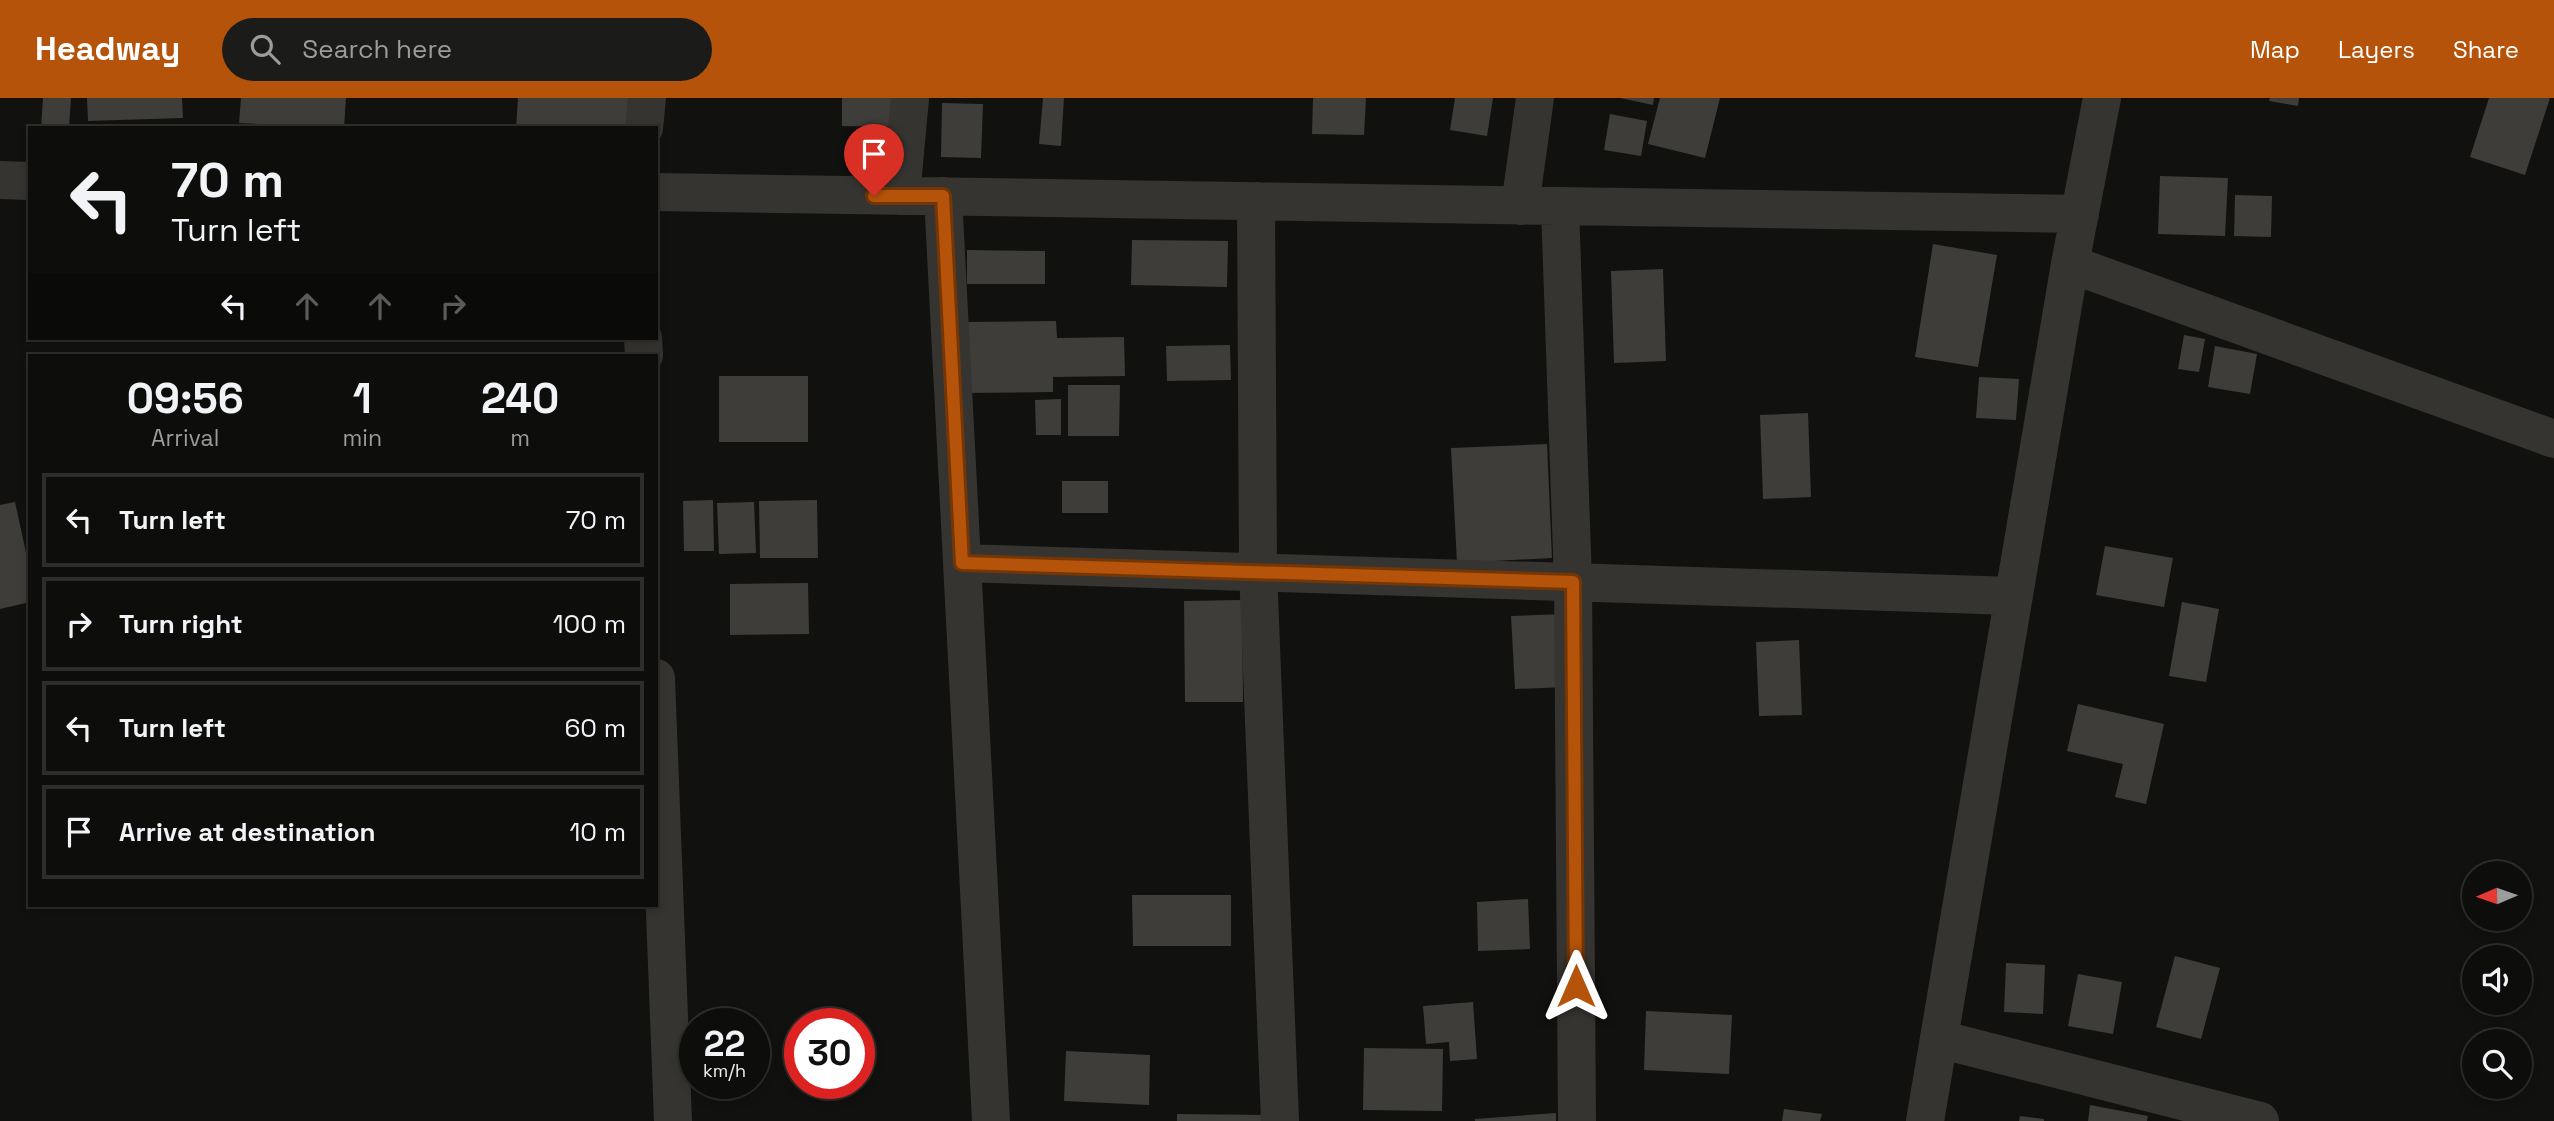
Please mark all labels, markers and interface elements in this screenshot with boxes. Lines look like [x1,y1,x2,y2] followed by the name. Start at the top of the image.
[222,18,712,81] search box
[35,28,180,70] text: Headway
[246,30,284,68] icon: search
[302,32,452,66] text: Search here
[2250,34,2300,65] text: Map
[2338,34,2415,65] text: Layers
[2453,34,2519,65] text: Share
[844,124,904,196] pin
[855,135,893,173] icon: arrive
[171,149,284,211] text: 70 m
[56,154,147,245] icon: left
[171,210,301,250] text: Turn left
[215,287,253,325] icon: left
[288,287,326,325] icon: ahead
[361,287,399,325] icon: ahead
[434,287,472,325] icon: right
[127,372,244,425] text: 09:56
[353,372,372,425] text: 1
[481,372,559,425] text: 240
[151,423,219,453] text: Arrival
[343,423,382,453] text: min
[510,423,530,453] text: m
[60,501,98,539] icon: left
[119,503,226,537] text: Turn left
[566,503,626,537] text: 70 m
[60,605,98,643] icon: right
[119,607,243,641] text: Turn right
[553,607,626,641] text: 100 m
[60,709,98,747] icon: left
[119,711,226,745] text: Turn left
[564,711,626,745] text: 60 m
[60,813,98,851] icon: arrive
[119,815,376,849] text: Arrive at destination
[569,815,626,849] text: 10 m
[2462,861,2532,931] north arrow
[2462,861,2532,1099] map controls
[2462,945,2532,1015] button: sound
[1539,949,1613,1023] position arrow
[784,1008,875,1099] speed limit sign: 30
[704,1022,745,1066] text: 22
[2462,1029,2532,1099] button: search
[703,1059,746,1082] text: km/h

